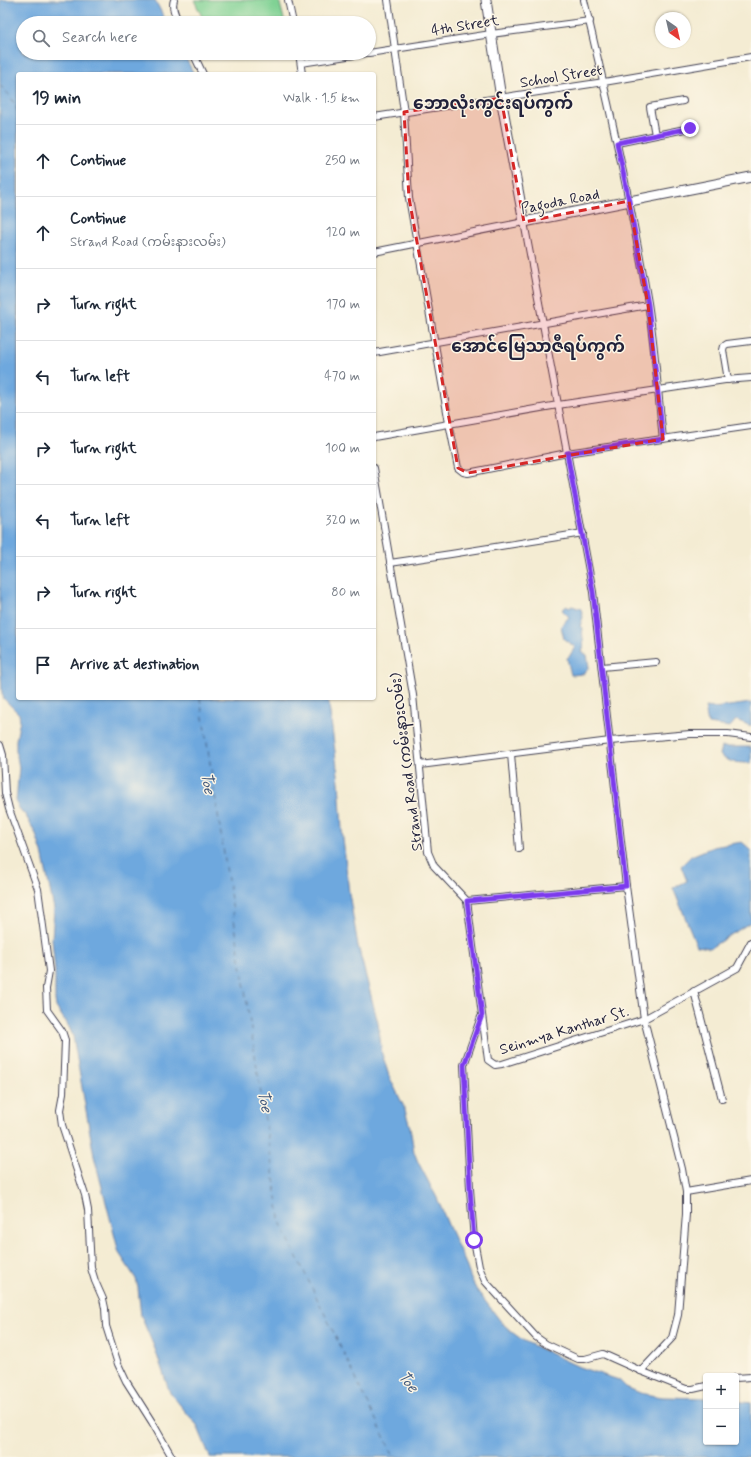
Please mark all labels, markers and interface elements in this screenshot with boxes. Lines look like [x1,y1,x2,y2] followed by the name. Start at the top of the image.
[430,11,501,41] street label: 4th Street
[655,12,691,48] north arrow
[16,16,376,60] search box
[30,27,52,49] icon: search
[62,28,138,48] text: Search here
[518,61,604,93] street label: School Street
[32,87,81,109] text: 19 min
[283,90,360,107] text: Walk · 1.5 km
[413,91,573,117] district label: ဘောလုံးကွင်းရပ်ကွက်
[681,119,699,137] route end
[32,150,54,172] icon: ahead
[70,151,126,171] text: Continue
[325,152,360,169] text: 250 m
[519,185,602,220] street label: Pagoda Road
[70,209,126,229] text: Continue
[32,222,54,244] icon: ahead
[326,224,360,241] text: 120 m
[70,234,226,251] text: Strand Road (ကမ်းနားလမ်း)
[32,294,54,316] icon: right
[70,295,137,315] text: Turn right
[326,296,360,313] text: 170 m
[451,334,625,360] district label: အောင်မြေသာဇီရပ်ကွက်
[32,366,54,388] icon: left
[70,367,130,387] text: Turn left
[324,368,360,385] text: 470 m
[32,438,54,460] icon: right
[70,439,137,459] text: Turn right
[325,440,360,457] text: 100 m
[32,510,54,532] icon: left
[70,511,130,531] text: Turn left
[326,512,360,529] text: 320 m
[32,582,54,604] icon: right
[70,583,137,603] text: Turn right
[331,584,360,601] text: 80 m
[32,654,54,676] icon: arrive
[70,655,199,675] text: Arrive at destination
[385,671,429,852] street label: Strand Road (ကမ်းနားလမ်း)
[195,771,220,796] water label: Toe
[497,1002,631,1060] street label: Seinmya Kanthar St.
[252,1089,277,1115] water label: Toe
[465,1231,483,1249] route start
[393,1367,423,1398] water label: Toe
[703,1373,739,1445] map controls
[703,1373,739,1409] button: +
[703,1409,739,1445] button: −

